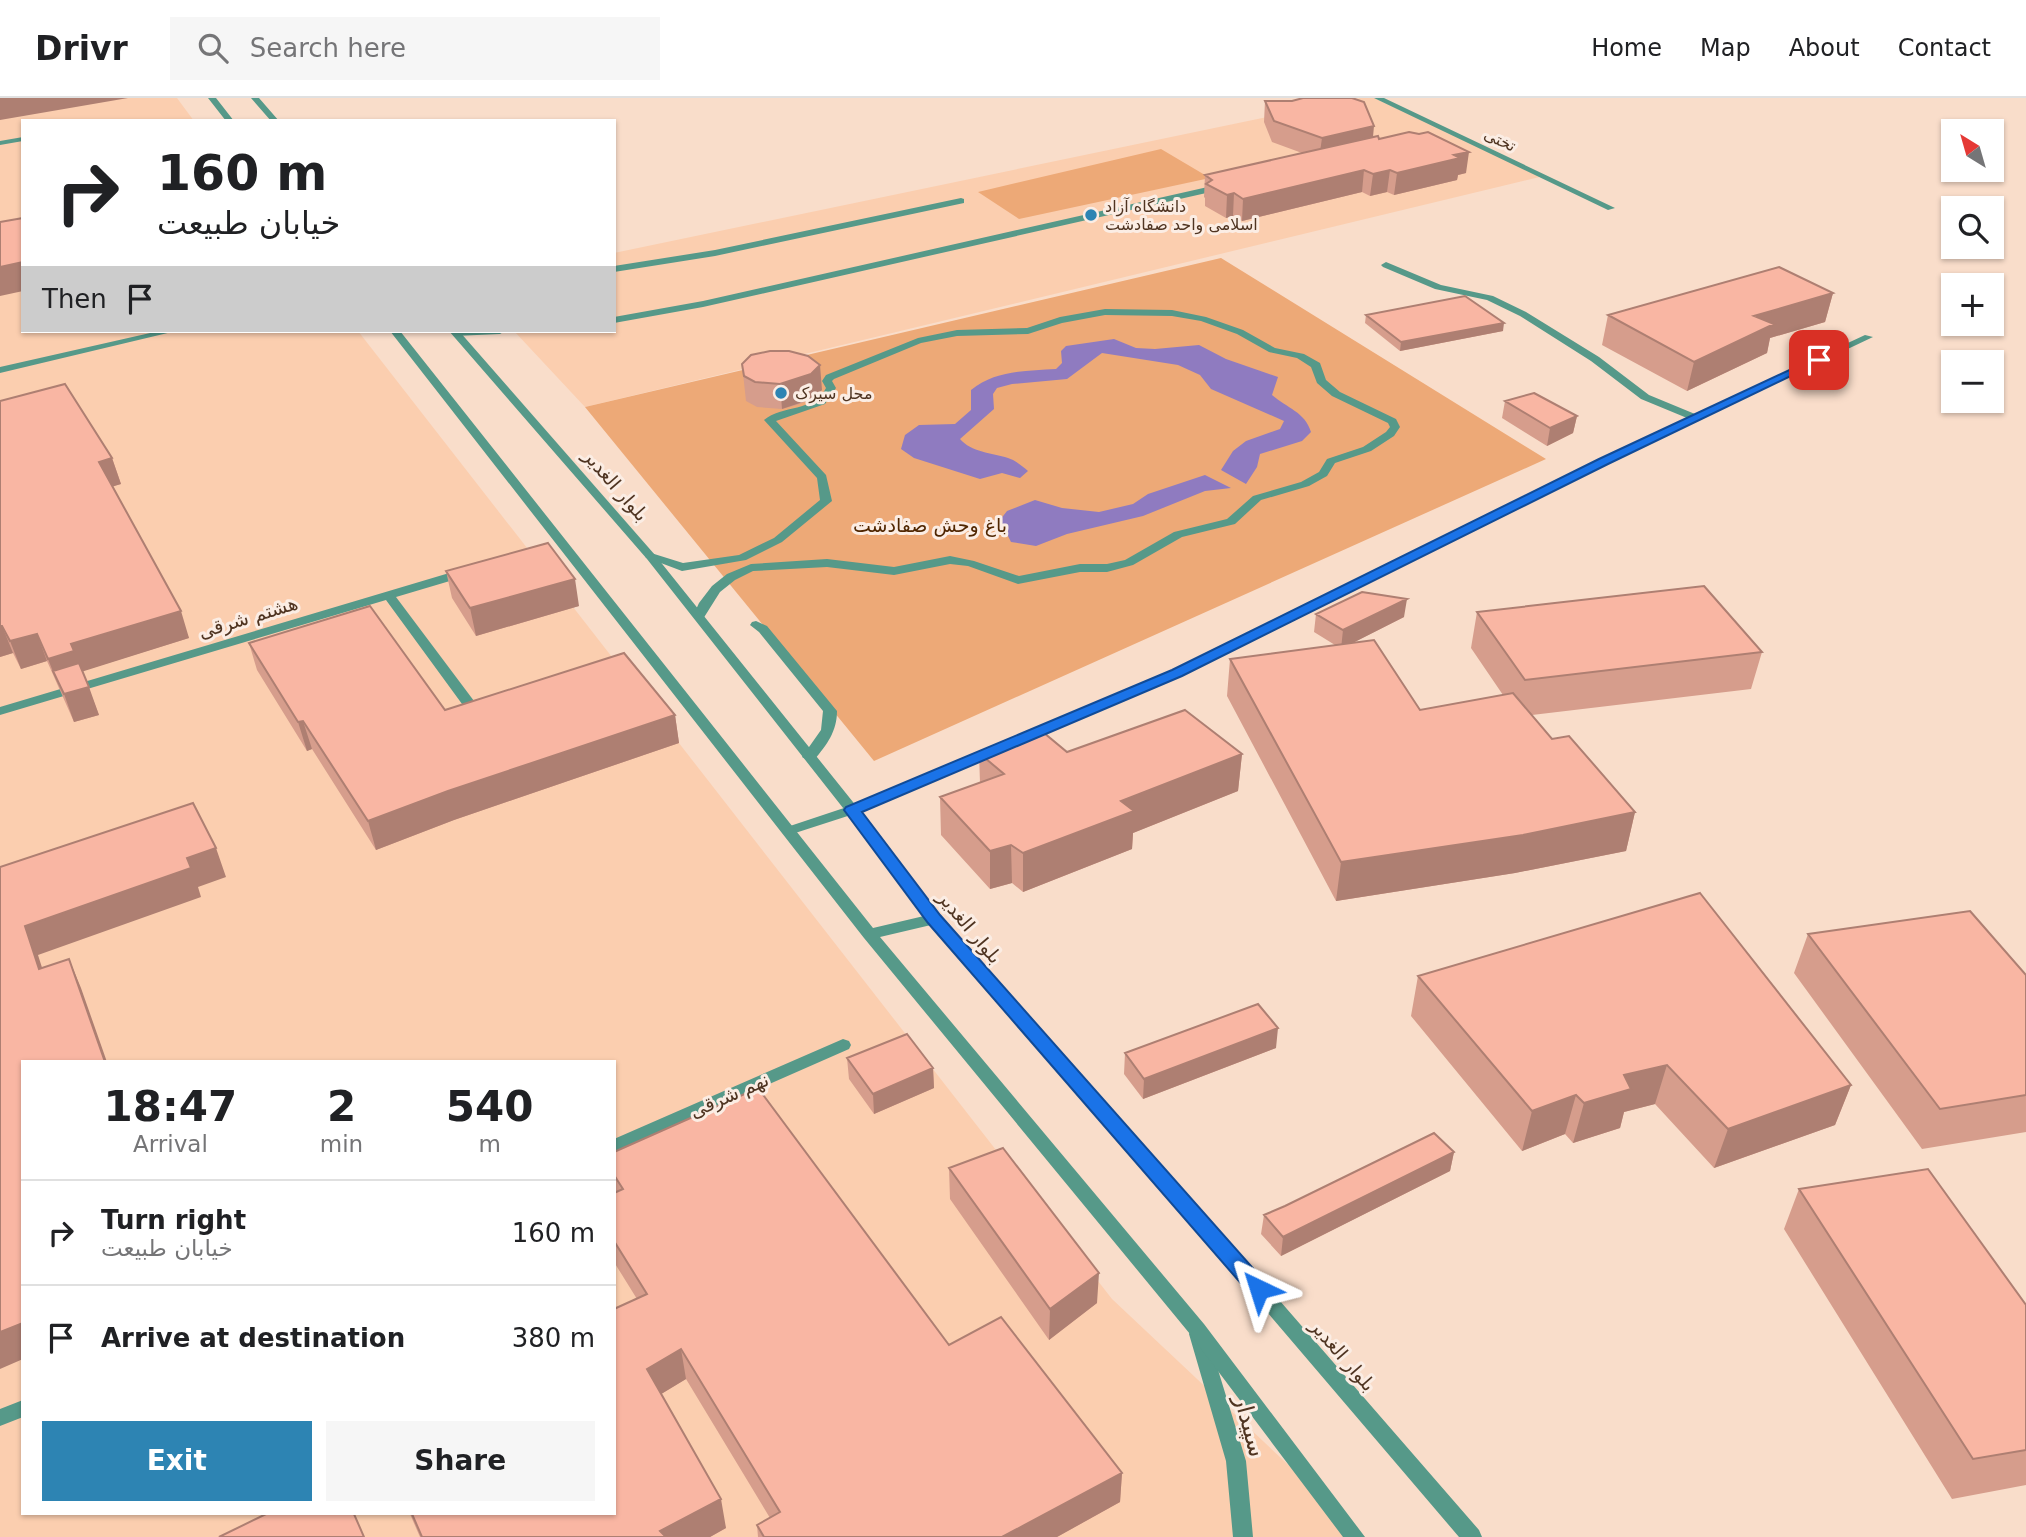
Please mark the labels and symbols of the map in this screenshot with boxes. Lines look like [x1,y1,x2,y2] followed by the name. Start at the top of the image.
[1941,119,2004,182] north arrow
[1481,124,1519,156] street label: تختی
[1105,197,1258,235] place label: دانشگاه آزاد اسلامی واحد صفادشت
[1083,207,1099,223] marker: دانشگاه آزاد اسلامی واحد صفادشت
[1789,330,1849,390] pin
[795,384,872,404] place label: محل سیرک
[773,385,789,401] marker: محل سیرک
[577,444,653,526] street label: بلوار الغدیر
[853,514,1007,537] park label: باغ وحش صفادشت
[196,591,301,643] street label: هشتم شرقی
[932,886,1007,968] street label: بلوار الغدیر
[686,1068,772,1123] street label: نهم شرقی
[1222,1252,1296,1326] position arrow
[1304,1314,1380,1396] street label: بلوار الغدیر
[1228,1391,1271,1460] street label: سپیدار

